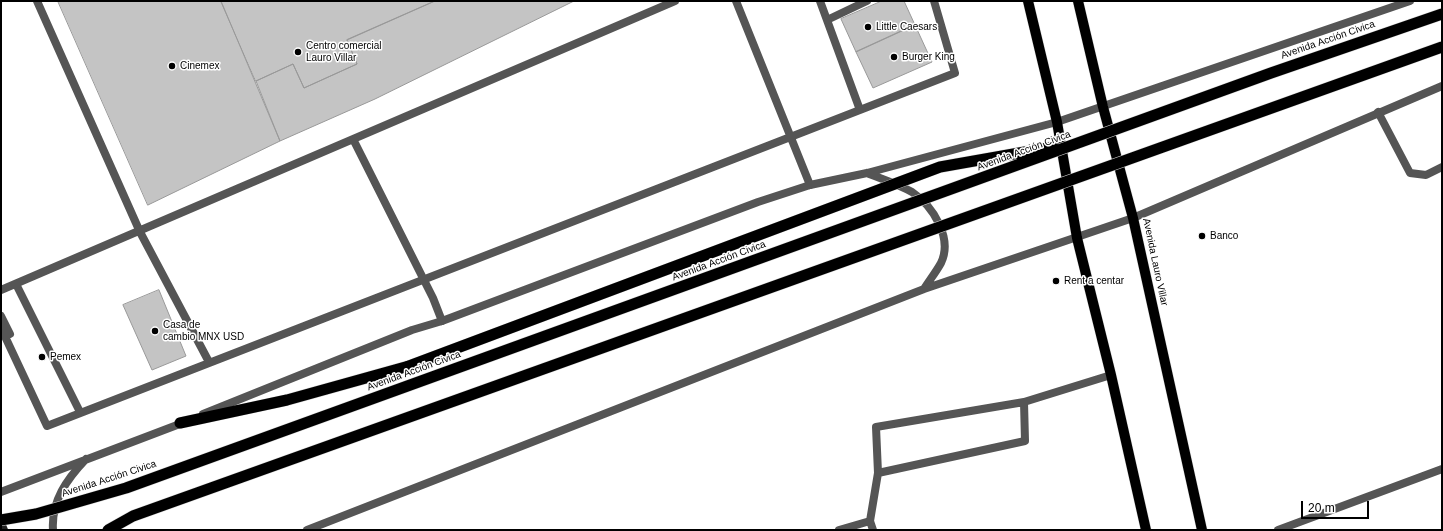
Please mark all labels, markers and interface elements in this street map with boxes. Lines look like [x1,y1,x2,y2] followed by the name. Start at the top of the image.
[1279,18,1377,62] street label: Avenida Acción Civica
[876,21,937,33] place label: Little Caesars
[863,22,873,32] marker: Little Caesars
[306,40,382,64] place label: Centro comercial Lauro Villar
[293,47,303,57] marker: Centro comercial Lauro Villar
[902,51,955,63] place label: Burger King
[889,52,899,62] marker: Burger King
[180,60,219,72] place label: Cinemex
[167,61,177,71] marker: Cinemex
[976,128,1072,174] street label: Avenida Acción Civica
[1140,217,1170,307] street label: Avenida Lauro Villar
[1210,230,1238,242] place label: Banco
[1197,231,1207,241] marker: Banco
[671,238,767,284] street label: Avenida Acción Civica
[1064,275,1124,287] place label: Rent a centar
[1051,276,1061,286] marker: Rent a centar
[163,319,244,342] place label: Casa de cambio MNX USD
[150,326,160,336] marker: Casa de cambio MNX USD
[366,348,462,394] street label: Avenida Acción Civica
[50,351,81,363] place label: Pemex
[37,352,47,362] marker: Pemex
[60,458,158,500] street label: Avenida Acción Civica
[1303,493,1371,519] scale bar
[1308,501,1335,515] text: 20 m

